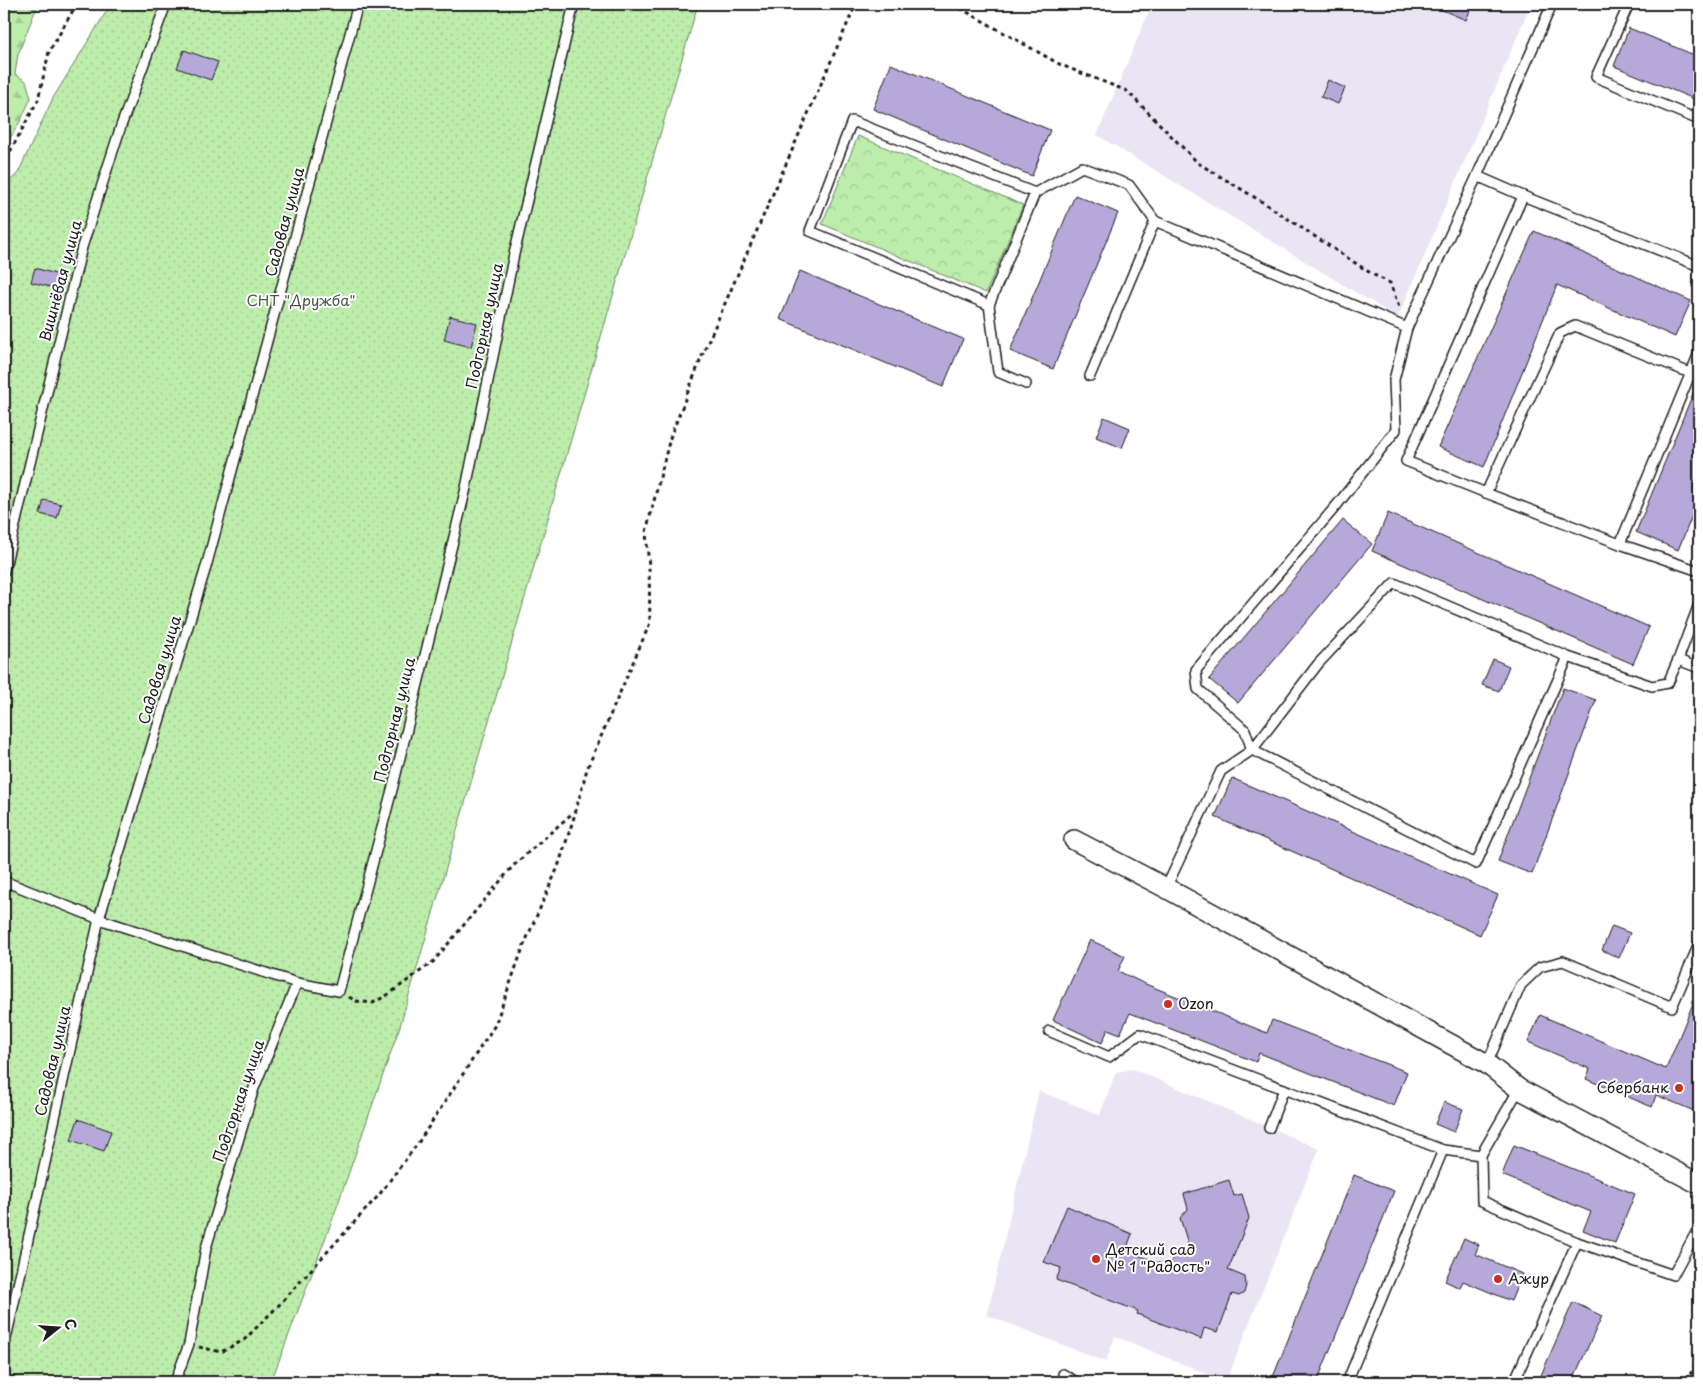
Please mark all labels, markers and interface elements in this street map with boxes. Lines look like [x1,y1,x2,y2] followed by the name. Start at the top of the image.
[258,164,309,279] street label: Садовая улица
[32,217,87,344] street label: Вишнёвая улица
[459,260,508,391] street label: Подгорная улица
[246,288,356,311] park label: СНТ "Дружба"
[131,612,186,727] street label: Садовая улица
[367,654,420,785] street label: Подгорная улица
[1178,991,1214,1014] place label: Ozon
[1162,998,1174,1010] marker: Ozon
[28,1003,76,1118] street label: Садовая улица
[206,1036,270,1165] street label: Подгорная улица
[1597,1075,1669,1098] place label: Сбербанк
[1673,1082,1685,1094] marker: Сбербанк
[1105,1237,1210,1277] place label: Детский сад № 1 "Радость"
[1090,1253,1102,1265] marker: Детский сад № 1 "Радость"
[1508,1266,1549,1289] place label: Ажур
[1492,1273,1504,1285] marker: Ажур
[32,1304,82,1354] north arrow
[59,1316,82,1332] text: С

